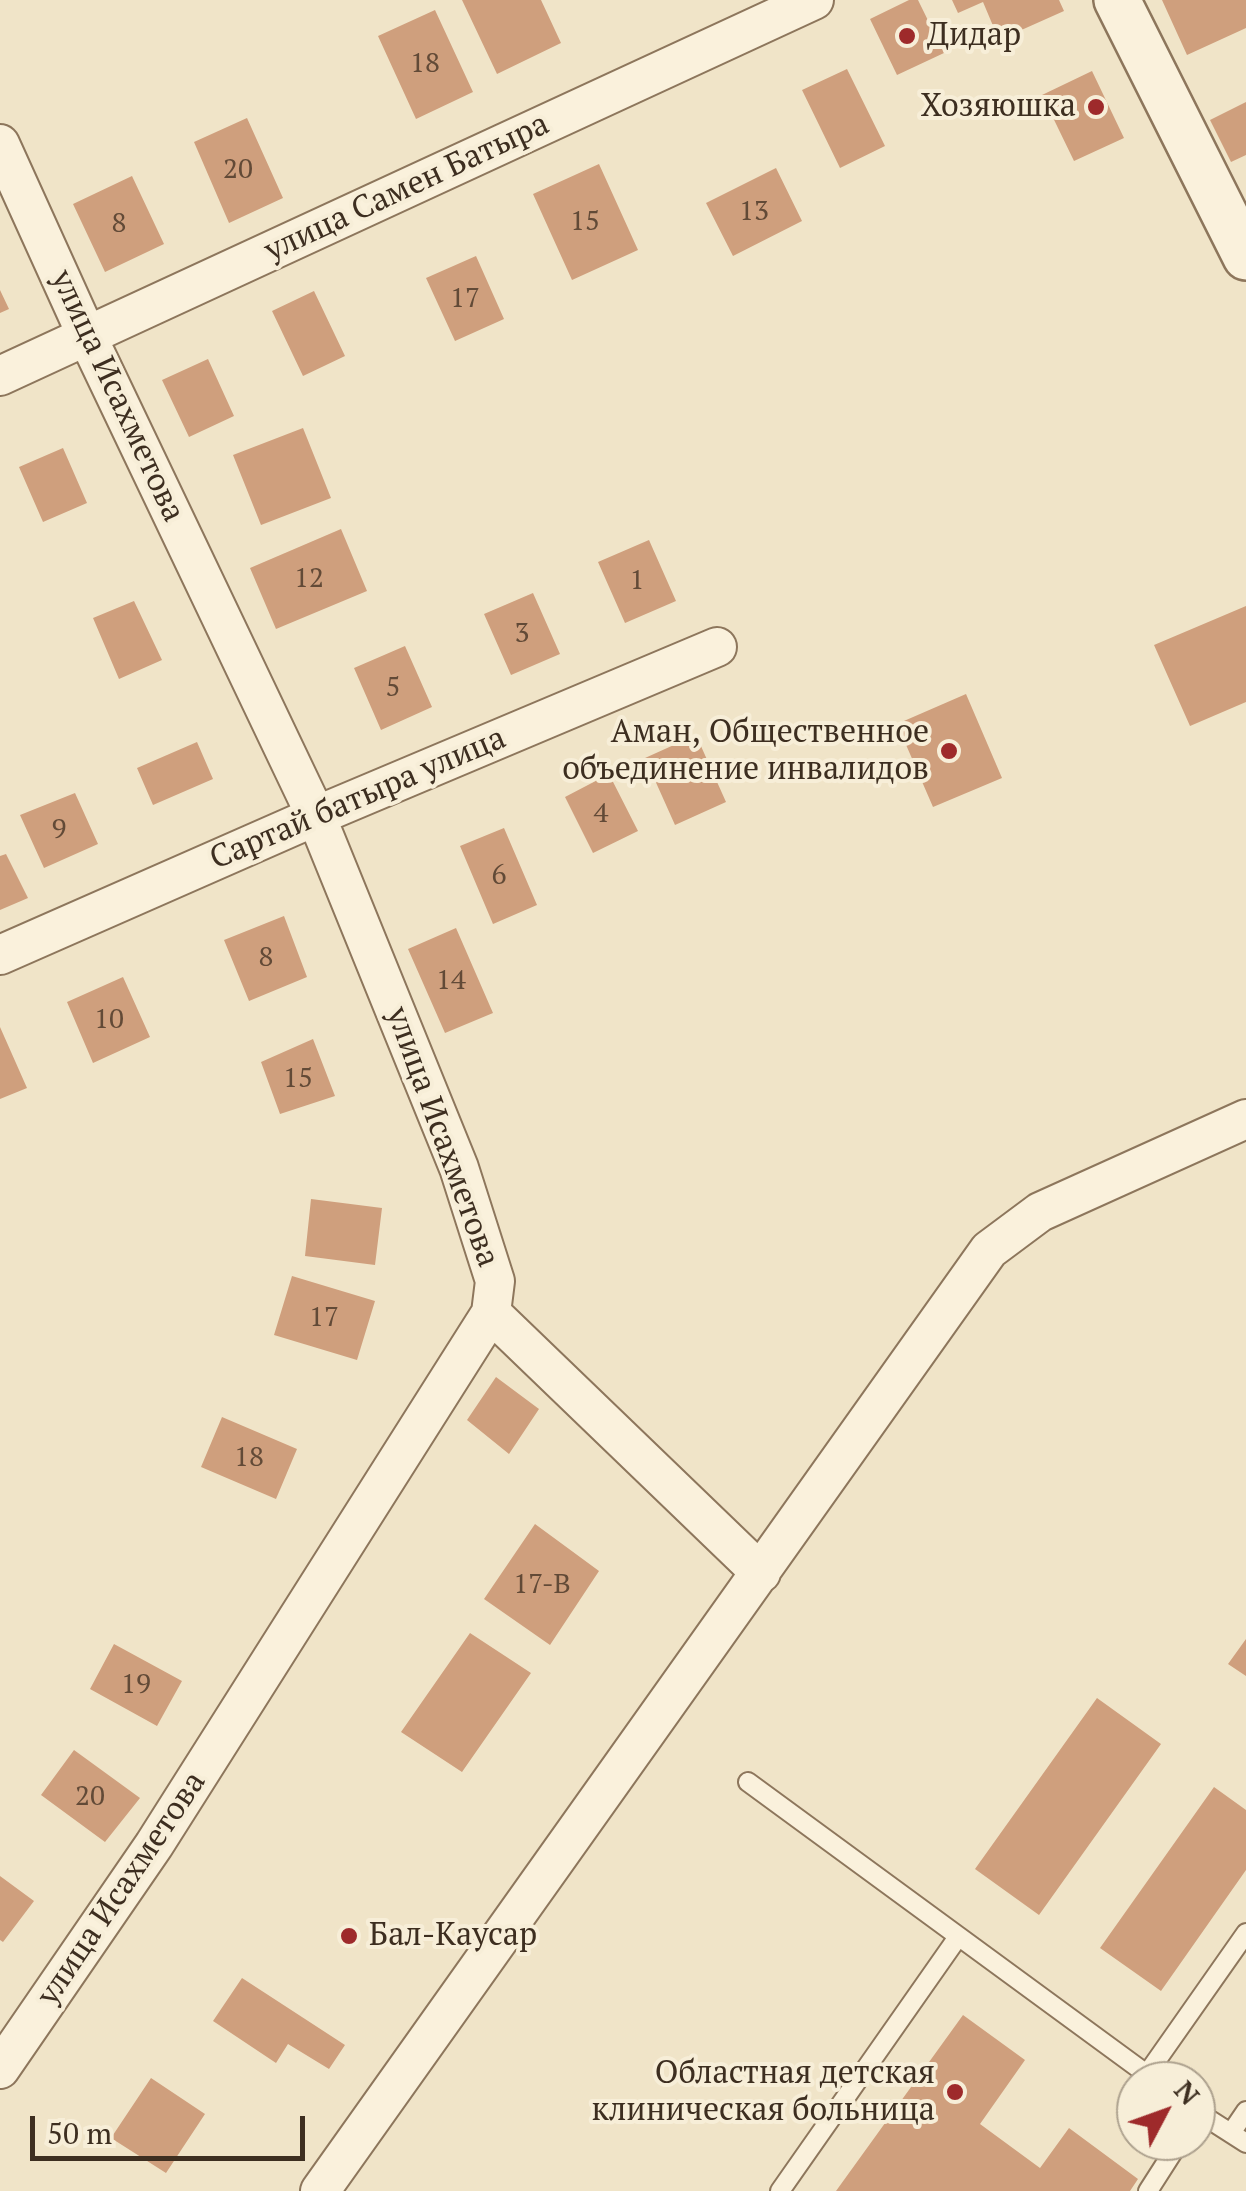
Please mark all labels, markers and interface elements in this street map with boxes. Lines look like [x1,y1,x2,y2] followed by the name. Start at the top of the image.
[927,17,1021,55] place label: Дидар
[896,25,918,47] marker: Дидар
[410,47,440,81] house number: 18
[921,88,1076,126] place label: Хозяюшка
[1085,96,1107,118] marker: Хозяюшка
[259,105,555,271] street label: улица Самен Батыра
[223,153,253,187] house number: 20
[739,195,769,229] house number: 13
[570,205,600,239] house number: 15
[112,207,126,241] house number: 8
[42,264,192,528] street label: улица Исахметова
[450,282,480,316] house number: 17
[294,562,324,596] house number: 12
[630,564,644,598] house number: 1
[515,617,529,651] house number: 3
[386,671,400,705] house number: 5
[562,714,929,789] place label: Аман, Общественное объединение инвалидов
[205,719,511,879] street label: Сартай батыра улица
[938,740,960,762] marker: Аман, Общественное объединение инвалидов
[594,797,608,831] house number: 4
[52,813,66,847] house number: 9
[492,859,506,893] house number: 6
[259,941,273,975] house number: 8
[436,964,466,998] house number: 14
[377,1002,507,1272] street label: улица Исахметова
[94,1003,124,1037] house number: 10
[283,1062,313,1096] house number: 15
[309,1301,339,1335] house number: 17
[234,1441,264,1475] house number: 18
[513,1568,571,1602] house number: 17-В
[121,1668,151,1702] house number: 19
[30,1765,214,2013] street label: улица Исахметова
[75,1780,105,1814] house number: 20
[369,1917,537,1955] place label: Бал-Каусар
[338,1925,360,1947] marker: Бал-Каусар
[592,2055,935,2130] place label: Областная детская клиническая больница
[1116,2061,1216,2161] north arrow
[1167,2072,1208,2112] text: N
[944,2081,966,2103] marker: Областная детская клиническая больница
[35,2096,310,2158] scale bar
[47,2113,112,2153] text: 50 m

